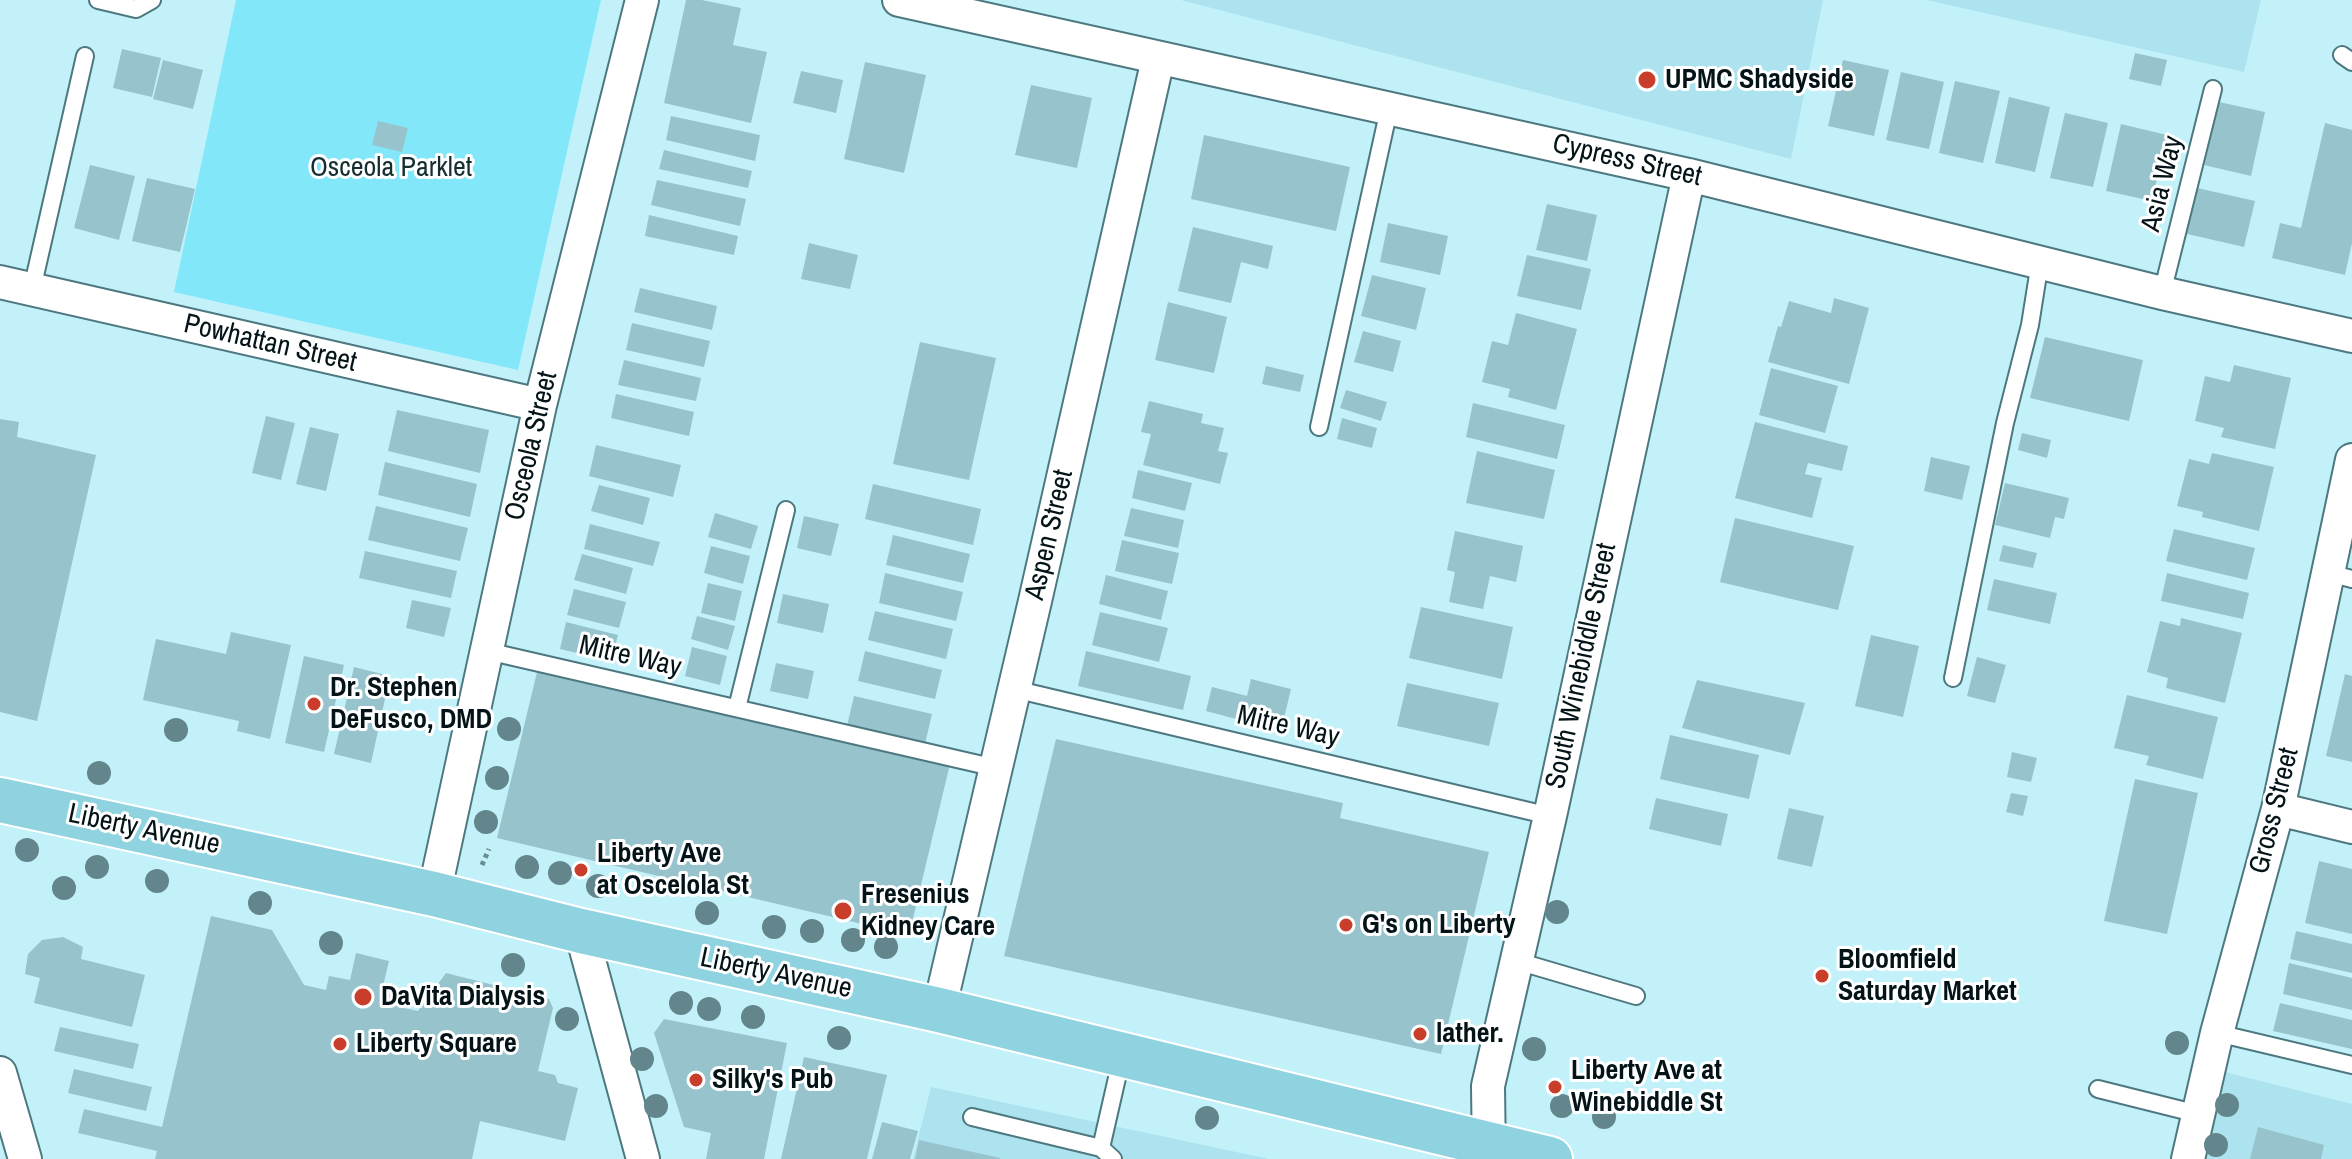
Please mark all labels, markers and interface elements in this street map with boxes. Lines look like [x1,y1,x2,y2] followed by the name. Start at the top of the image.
[1665,63,1854,97] place label: UPMC Shadyside
[1636,69,1658,91] marker: UPMC Shadyside
[1549,128,1705,194] street label: Cypress Street
[2135,133,2191,235] street label: Asia Way
[310,151,472,185] park label: Osceola Parklet
[180,308,360,380] street label: Powhattan Street
[499,368,565,524] street label: Osceola Street
[1019,467,1081,603] street label: Aspen Street
[1540,540,1624,792] street label: South Winebiddle Street
[576,629,684,685] street label: Mitre Way
[330,671,492,737] place label: Dr. Stephen DeFusco, DMD
[305,695,323,713] marker: Dr. Stephen DeFusco, DMD
[1234,699,1342,755] street label: Mitre Way
[2243,744,2307,878] street label: Gross Street
[65,798,223,862] street label: Liberty Avenue
[597,837,749,903] place label: Liberty Ave at Oscelola St
[572,861,590,879] marker: Liberty Ave at Oscelola St
[861,878,995,944] place label: Fresenius Kidney Care
[832,900,854,922] marker: Fresenius Kidney Care
[1362,908,1515,942] place label: G's on Liberty
[1337,916,1355,934] marker: G's on Liberty
[697,942,855,1006] street label: Liberty Avenue
[1838,943,2017,1009] place label: Bloomfield Saturday Market
[1813,967,1831,985] marker: Bloomfield Saturday Market
[381,980,545,1014] place label: DaVita Dialysis
[352,986,374,1008] marker: DaVita Dialysis
[1436,1017,1504,1051] place label: lather.
[1411,1025,1429,1043] marker: lather.
[356,1027,517,1061] place label: Liberty Square
[331,1035,349,1053] marker: Liberty Square
[1571,1054,1723,1120] place label: Liberty Ave at Winebiddle St
[712,1063,834,1097] place label: Silky's Pub
[687,1071,705,1089] marker: Silky's Pub
[1546,1078,1564,1096] marker: Liberty Ave at Winebiddle St

